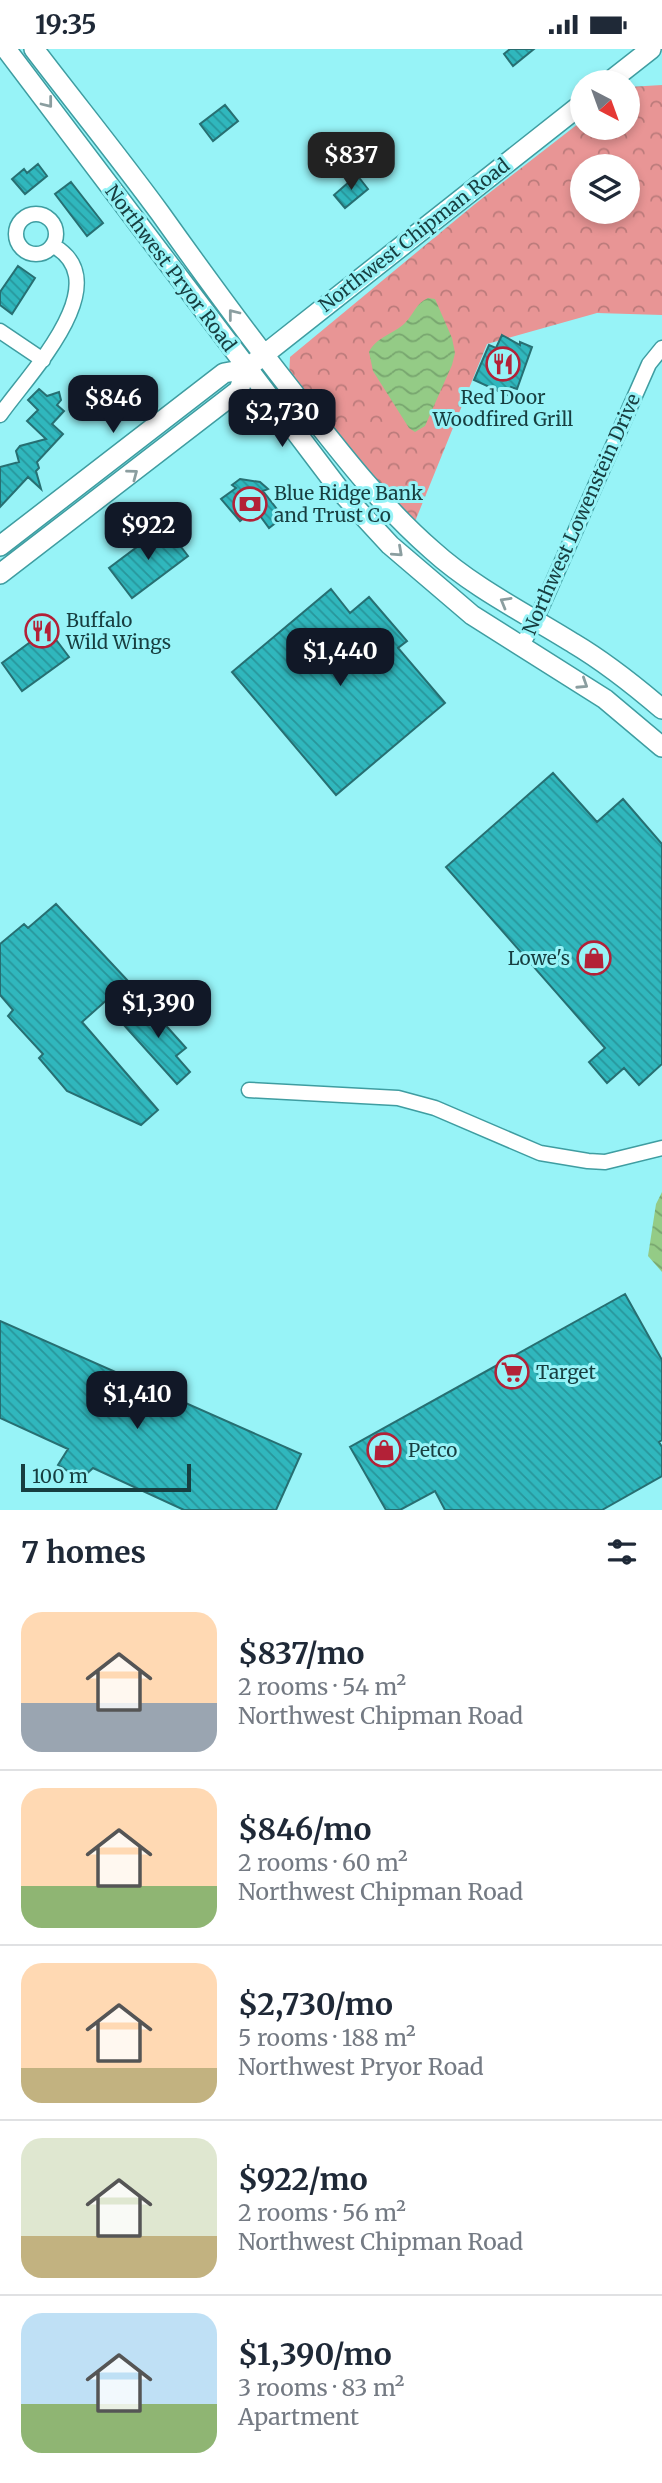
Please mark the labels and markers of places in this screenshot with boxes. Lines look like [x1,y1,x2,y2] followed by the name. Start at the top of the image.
[310,132,392,192] pin: $837
[484,345,522,383] restaurant icon: Red Door Woodfired Grill
[72,375,154,435] pin: $846
[432,385,573,431] place label: Red Door Woodfired Grill
[225,389,339,449] pin: $2,730
[274,481,423,527] place label: Blue Ridge Bank and Trust Co
[231,485,269,523] bank icon: Blue Ridge Bank and Trust Co
[107,503,189,562] pin: $922
[65,608,171,654] place label: Buffalo Wild Wings
[23,612,61,650] restaurant icon: Buffalo Wild Wings
[283,629,397,688] pin: $1,440
[575,939,613,977] shop icon: Lowe's
[508,946,570,970] place label: Lowe's
[101,981,215,1040] pin: $1,390
[493,1353,531,1391] supermarket icon: Target
[536,1360,596,1384] place label: Target
[80,1371,194,1431] pin: $1,410
[365,1431,403,1469] shop icon: Petco
[408,1438,457,1462] place label: Petco

